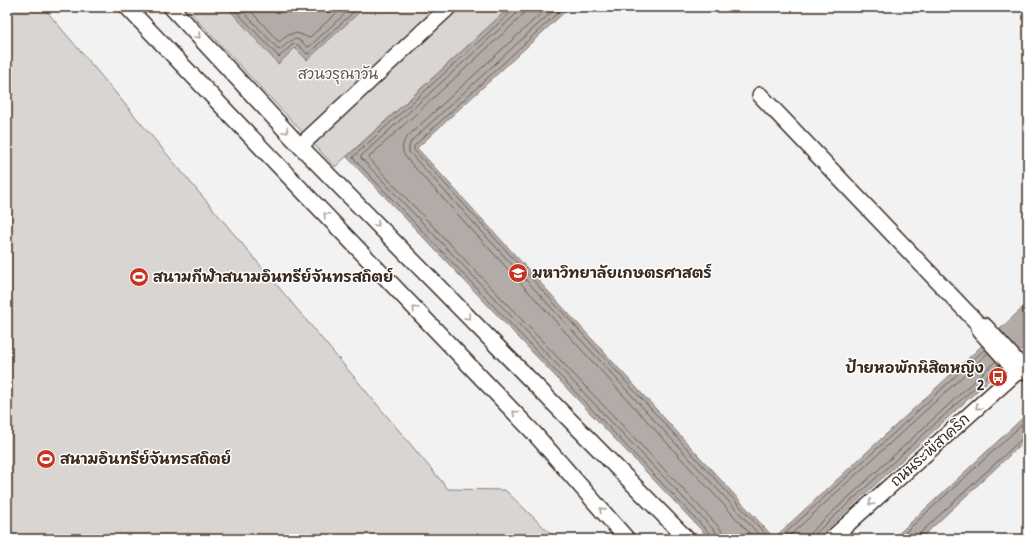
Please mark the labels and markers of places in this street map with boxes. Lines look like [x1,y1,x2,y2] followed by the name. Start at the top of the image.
[507,262,529,284] school or university icon: มหาวิทยาลัยเกษตรศาสตร์
[532,262,712,283] place label: มหาวิทยาลัยเกษตรศาสตร์
[128,266,150,288] sports icon: สนามกีฬาสนามอินทรีย์จันทรสถิตย์
[153,266,393,287] place label: สนามกีฬาสนามอินทรีย์จันทรสถิตย์
[845,357,985,395] place label: ป้ายหอพักนิสิตหญิง 2
[987,366,1009,388] bus stop icon: ป้ายหอพักนิสิตหญิง 2
[35,448,57,470] sports icon: สนามอินทรีย์จันทรสถิตย์
[60,448,231,469] place label: สนามอินทรีย์จันทรสถิตย์

